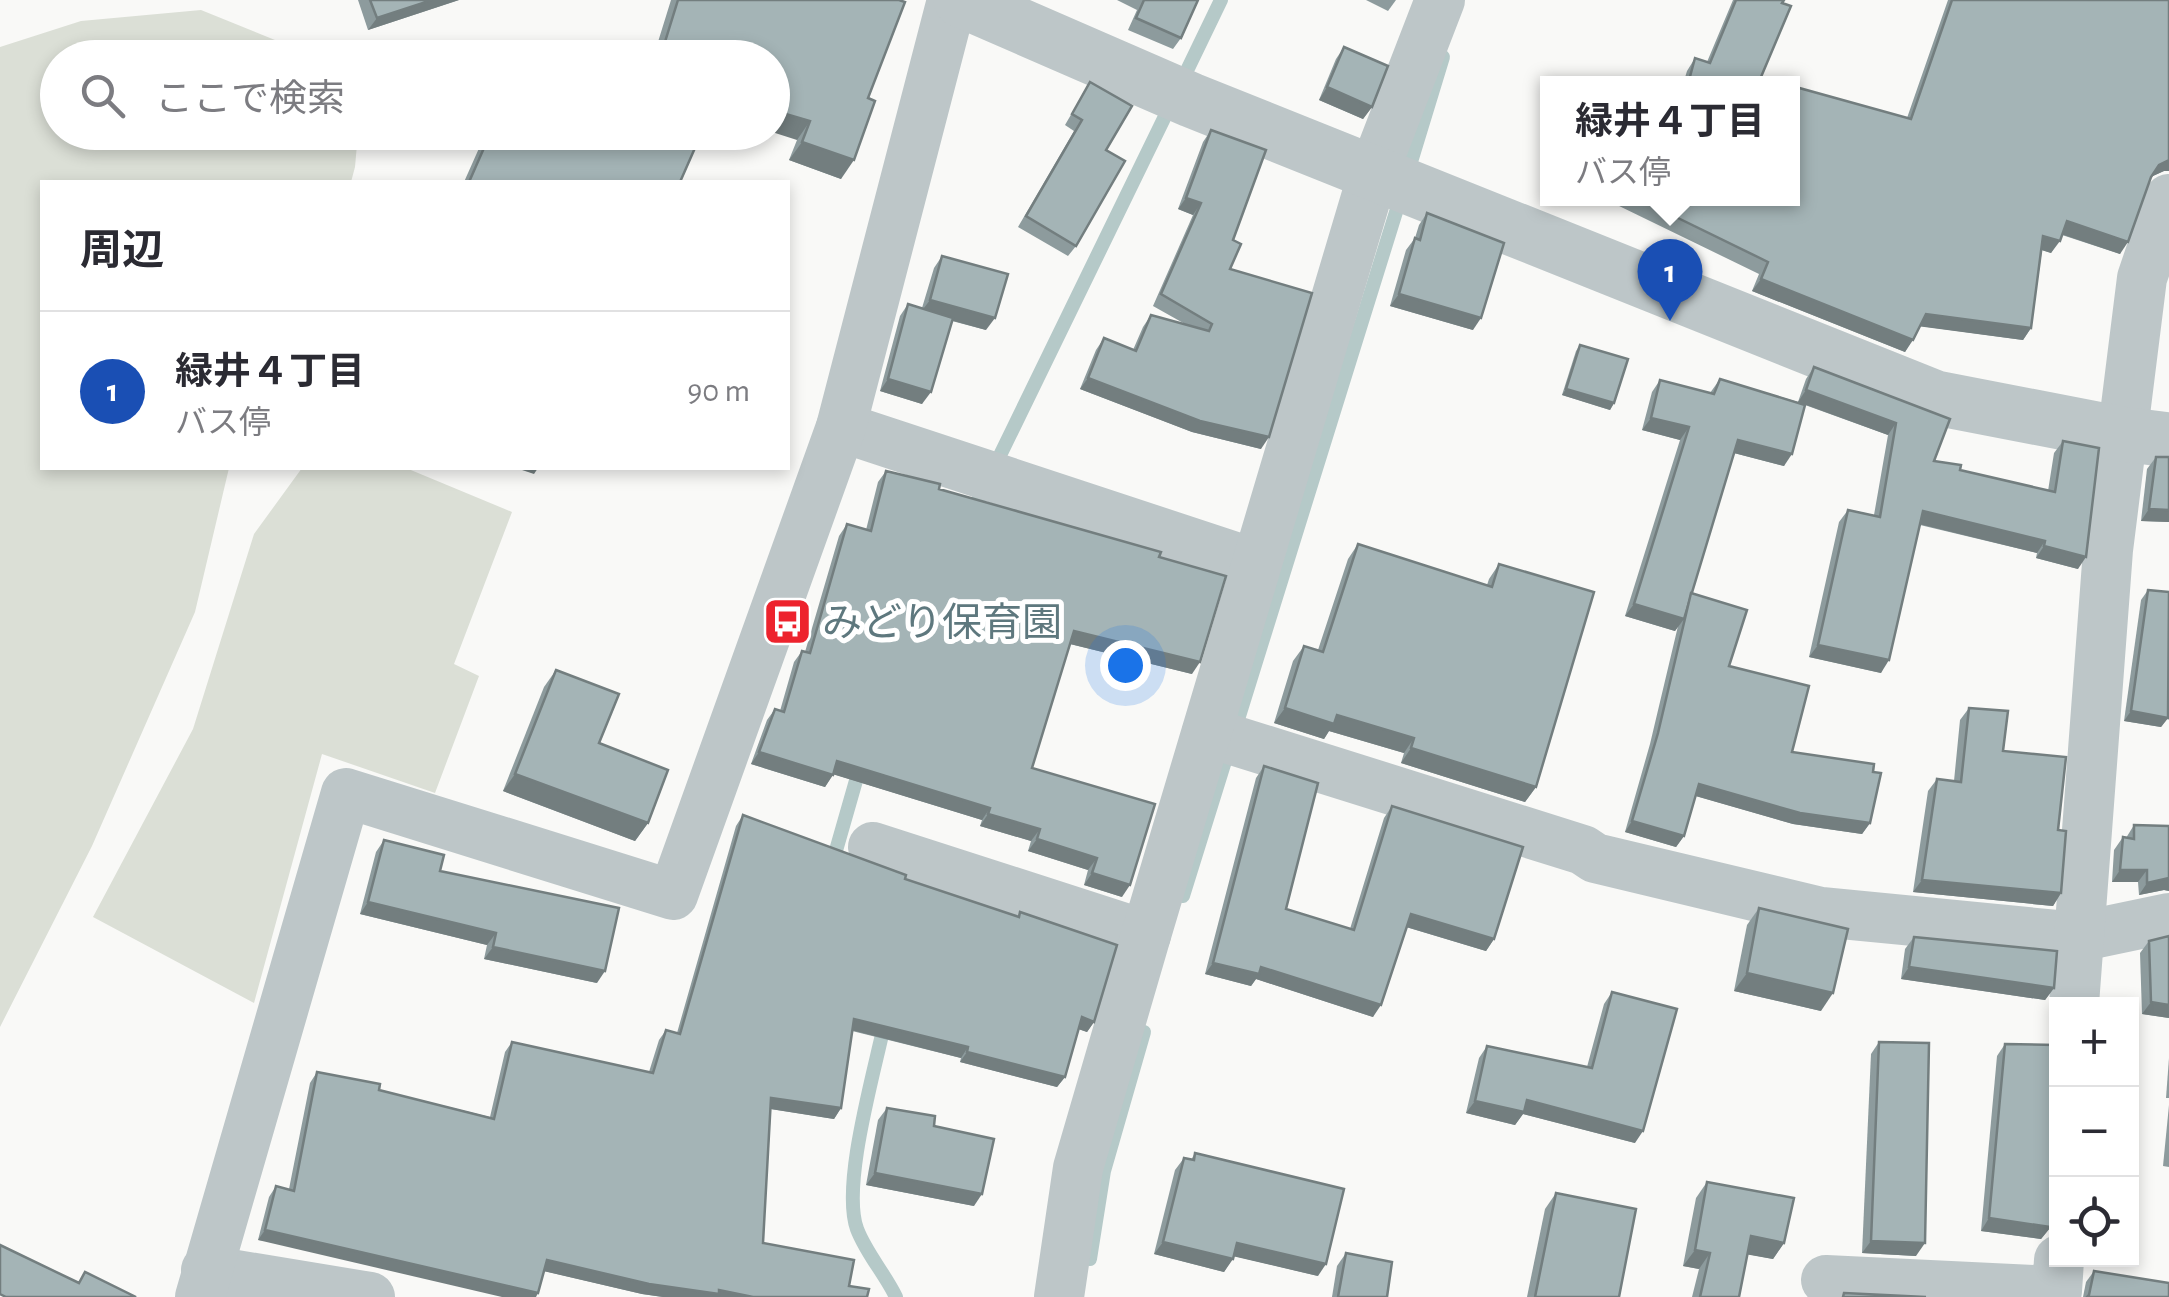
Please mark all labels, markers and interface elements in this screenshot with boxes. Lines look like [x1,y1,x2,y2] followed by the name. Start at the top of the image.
[40,40,790,150] search box
[75,68,130,123] icon: search
[1540,76,1800,206] popup
[155,81,345,119] text: ここで検索
[1575,104,1765,142] text: 緑井４丁目
[1575,157,1671,189] text: バス停
[80,230,164,272] text: 周辺
[1638,238,1702,321] pin: 1
[175,354,365,392] text: 緑井４丁目
[107,375,118,407] text: 1
[687,375,750,407] text: 90 m
[175,407,271,439] text: バス停
[761,596,813,648] bus stop icon: みどり保育園
[822,602,1062,644] place label: みどり保育園
[1100,640,1151,691] your location
[2049,997,2139,1267] map controls
[2049,997,2139,1087] button: +
[2049,1087,2139,1177] button: −
[2049,1177,2139,1267] button: locate

